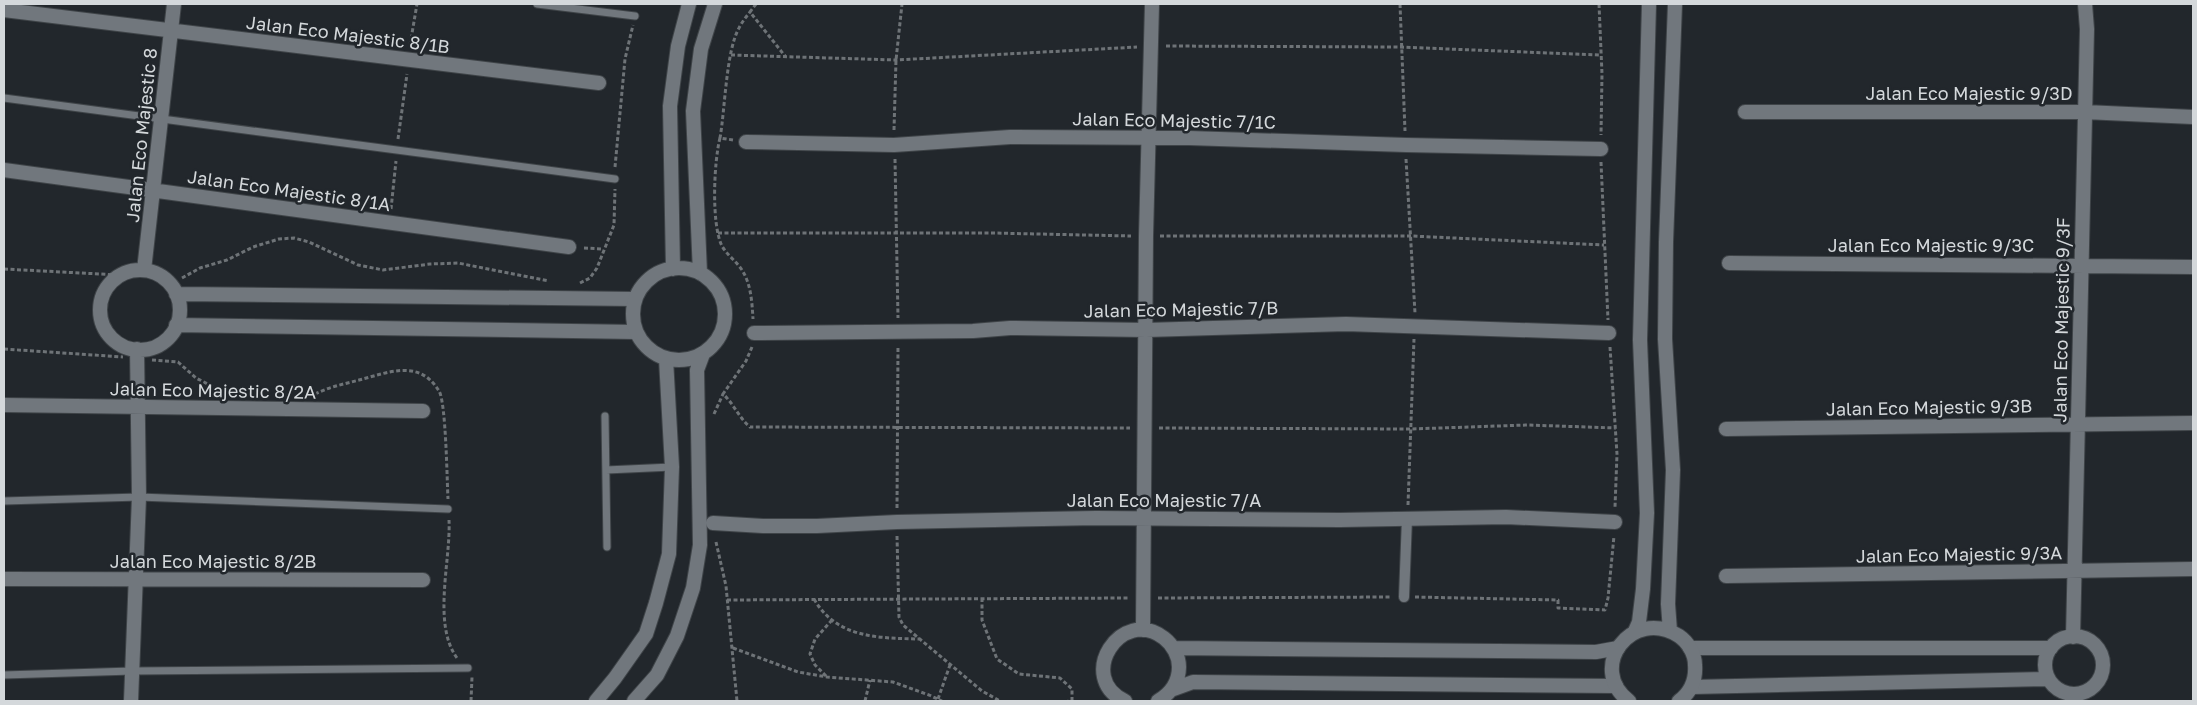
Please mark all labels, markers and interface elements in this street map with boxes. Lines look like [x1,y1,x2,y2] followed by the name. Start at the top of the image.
[245,11,451,57] street label: Jalan Eco Majestic 8/1B
[121,47,161,223] street label: Jalan Eco Majestic 8
[1865,82,2073,104] street label: Jalan Eco Majestic 9/3D
[1072,107,1276,133] street label: Jalan Eco Majestic 7/1C
[186,165,392,215] street label: Jalan Eco Majestic 8/1A
[2048,217,2074,423] street label: Jalan Eco Majestic 9/3F
[1828,234,2034,256] street label: Jalan Eco Majestic 9/3C
[1084,296,1278,322] street label: Jalan Eco Majestic 7/B
[110,377,316,403] street label: Jalan Eco Majestic 8/2A
[1826,394,2032,420] street label: Jalan Eco Majestic 9/3B
[1067,489,1261,511] street label: Jalan Eco Majestic 7/A
[1856,541,2062,567] street label: Jalan Eco Majestic 9/3A
[110,550,316,572] street label: Jalan Eco Majestic 8/2B

